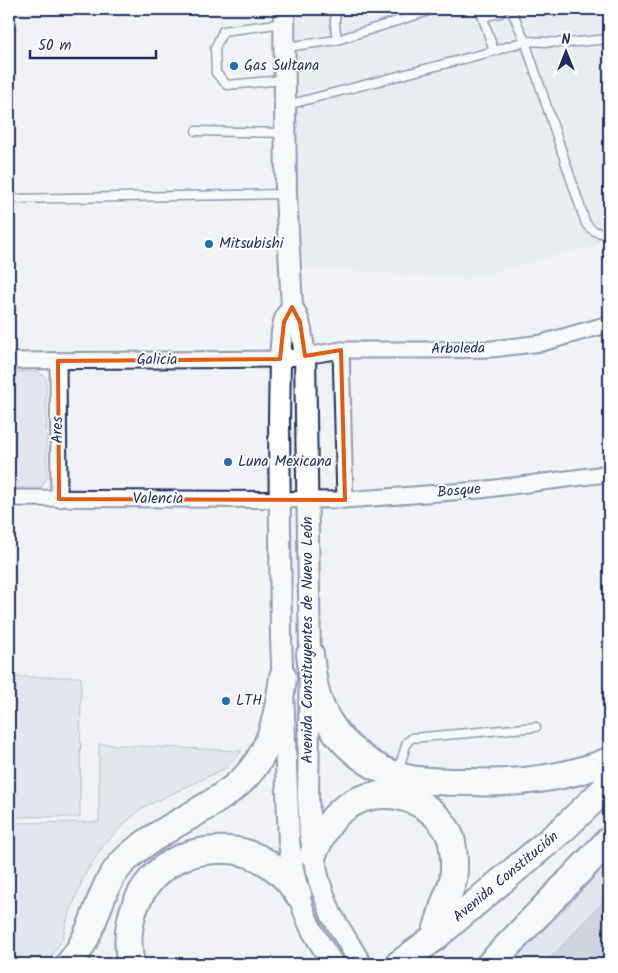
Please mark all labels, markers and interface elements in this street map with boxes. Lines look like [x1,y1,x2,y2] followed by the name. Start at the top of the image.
[30,28,156,60] scale bar
[540,28,590,78] north arrow
[562,29,571,51] text: N
[38,34,72,58] text: 50 m
[244,54,319,78] place label: Gas Sultana
[228,60,240,72] marker: Gas Sultana
[219,232,285,256] place label: Mitsubishi
[203,238,215,250] marker: Mitsubishi
[431,337,485,361] street label: Arboleda
[137,348,177,372] street label: Galicia
[46,416,70,444] street label: Ares
[238,450,332,474] place label: Luna Mexicana
[222,456,234,468] marker: Luna Mexicana
[436,477,482,505] street label: Bosque
[133,487,183,511] street label: Valencia
[296,517,320,763] street label: Avenida Constituyentes de Nuevo León
[236,689,262,713] place label: LTH
[220,695,232,707] marker: LTH
[448,825,564,929] street label: Avenida Constitución

